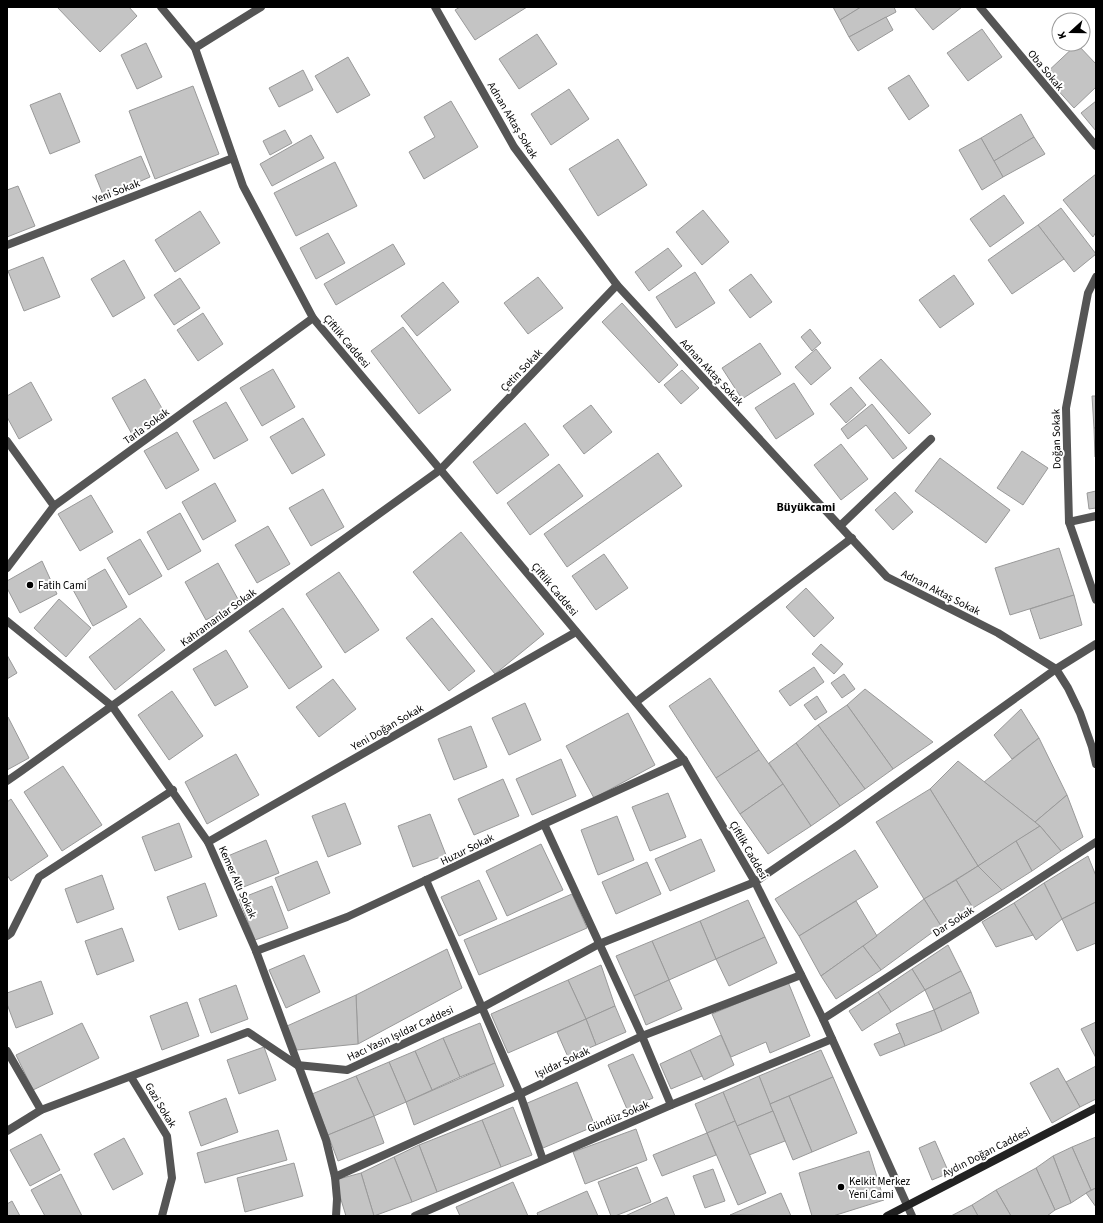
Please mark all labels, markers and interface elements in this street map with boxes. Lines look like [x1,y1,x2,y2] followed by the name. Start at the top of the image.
[1051,12,1091,52] north arrow
[1054,29,1070,41] text: K
[1024,47,1068,94] street label: Oba Sokak
[484,79,542,162] street label: Adnan Aktaş Sokak
[90,175,142,208] street label: Yeni Sokak
[320,311,373,371] street label: Çiftlik Caddesi
[676,335,747,410] street label: Adnan Aktaş Sokak
[497,345,546,395] street label: Çetin Sokak
[120,404,173,448] street label: Tarla Sokak
[1048,408,1065,469] street label: Doğan Sokak
[777,499,835,516] district label: Büyükcami
[528,559,581,619] street label: Çiftlik Caddesi
[899,566,983,619] street label: Adnan Aktaş Sokak
[38,578,87,593] place label: Fatih Cami
[25,580,35,590] marker: Fatih Cami
[177,585,260,650] street label: Kahramanlar Sokak
[347,700,427,755] street label: Yeni Doğan Sokak
[726,818,771,882] street label: Çiftlik Caddesi
[438,830,497,869] street label: Huzur Sokak
[215,844,260,921] street label: Kemer Altı Sokak
[930,902,977,940] street label: Dar Sokak
[345,1002,456,1065] street label: Hacı Yasin Işıldar Caddesi
[532,1043,593,1082] street label: Işıldar Sokak
[141,1080,180,1131] street label: Gazi Sokak
[585,1096,652,1136] street label: Gündüz Sokak
[940,1124,1033,1181] street label: Aydın Doğan Caddesi
[848,1174,911,1202] place label: Kelkit Merkez Yeni Cami
[836,1182,846,1192] marker: Kelkit Merkez Yeni Cami

